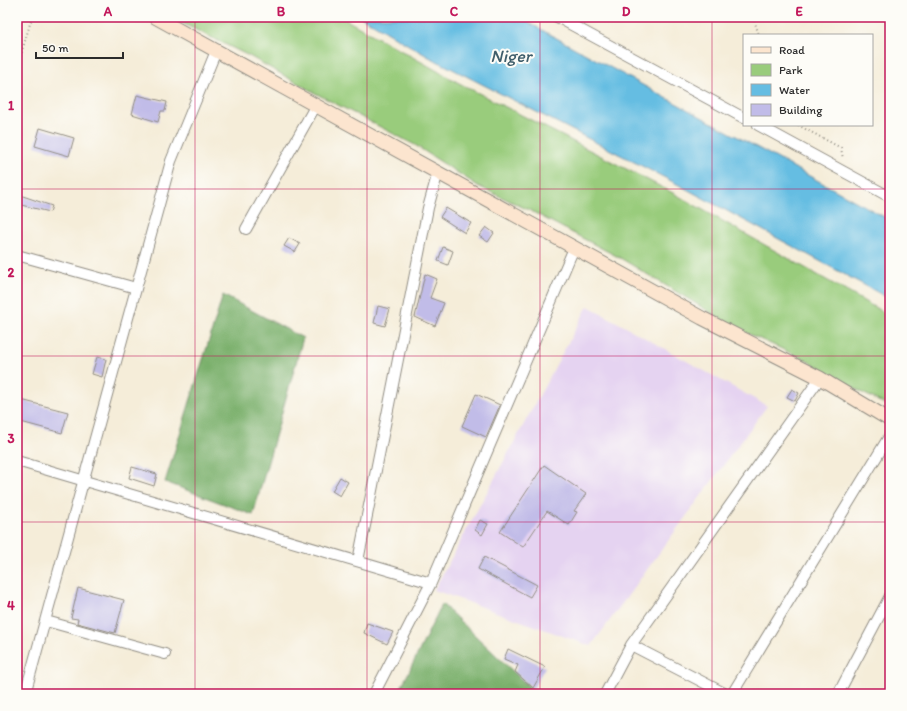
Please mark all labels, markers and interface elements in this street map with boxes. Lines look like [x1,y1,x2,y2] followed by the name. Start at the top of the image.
[103,4,113,19] text: A
[277,4,286,19] text: B
[450,4,459,19] text: C
[622,4,631,19] text: D
[795,4,803,19] text: E
[36,34,123,60] scale bar
[743,34,873,126] legend
[42,41,68,55] text: 50 m
[779,43,805,57] text: Road
[490,45,534,67] water label: Niger
[779,63,803,77] text: Park
[779,83,810,97] text: Water
[8,98,14,113] text: 1
[779,103,823,117] text: Building
[8,265,15,280] text: 2
[7,431,15,446] text: 3
[7,598,15,613] text: 4

